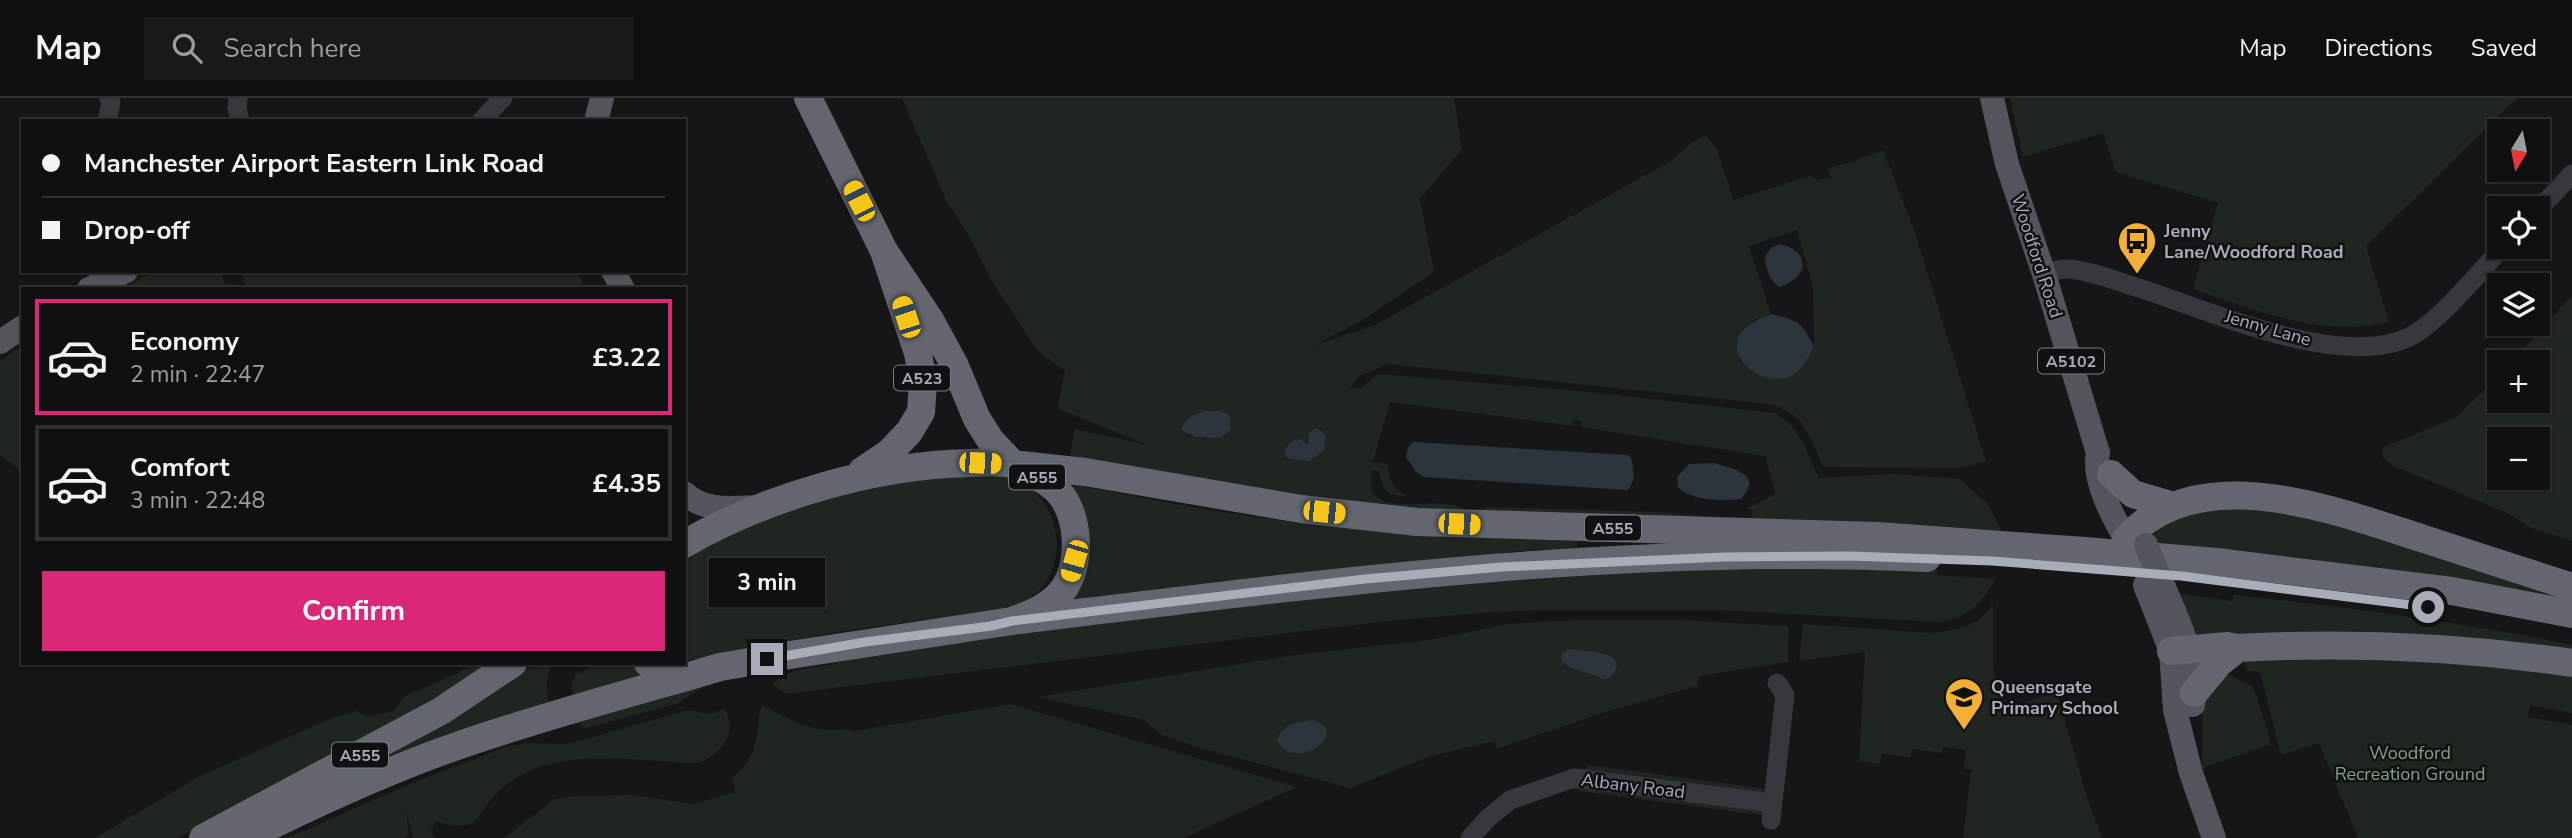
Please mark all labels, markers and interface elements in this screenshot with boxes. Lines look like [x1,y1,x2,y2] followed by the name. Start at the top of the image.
[144,17,634,80] search box
[35,26,102,71] text: Map
[168,29,206,67] icon: search
[224,31,361,66] text: Search here
[2239,32,2286,64] text: Map
[2324,32,2433,64] text: Directions
[2471,32,2537,64] text: Saved
[2487,119,2550,182] north arrow
[2487,119,2550,490] map controls
[84,146,544,181] text: Manchester Airport Eastern Link Road
[841,178,878,224] car
[2006,191,2068,321] street label: Woodford Road
[2487,196,2550,259] button: locate
[84,213,190,248] text: Drop-off
[2163,219,2344,264] place label: Jenny Lane/Woodford Road
[2116,220,2158,275] bus stop icon: Jenny Lane/Woodford Road
[2487,273,2550,336] button: layers
[890,294,923,340] car
[2221,304,2314,352] street label: Jenny Lane
[130,324,239,359] text: Economy
[46,326,109,389] icon: car
[592,340,661,375] text: £3.22
[2038,348,2104,374] road number: A5102
[2487,350,2550,413] button: +
[130,359,265,390] text: 2 min · 22:47
[894,366,950,390] road number: A523
[2487,427,2550,490] button: −
[130,450,230,485] text: Comfort
[46,452,109,515] icon: car
[959,452,1002,474] car
[1009,464,1065,490] road number: A555
[592,466,661,501] text: £4.35
[130,485,265,516] text: 3 min · 22:48
[1303,499,1346,525] car
[1438,513,1481,535] car
[1585,516,1641,540] road number: A555
[1059,538,1090,584] car
[709,558,825,606] callout: 3 min
[737,567,797,598] text: 3 min
[42,571,665,651] button: Confirm
[2412,591,2444,623] route start
[751,643,783,675] route end
[1991,675,2119,720] place label: Queensgate Primary School
[1943,676,1985,731] school or university icon: Queensgate Primary School
[2335,741,2485,786] park label: Woodford Recreation Ground
[332,742,388,768] road number: A555
[1580,768,1686,804] street label: Albany Road

